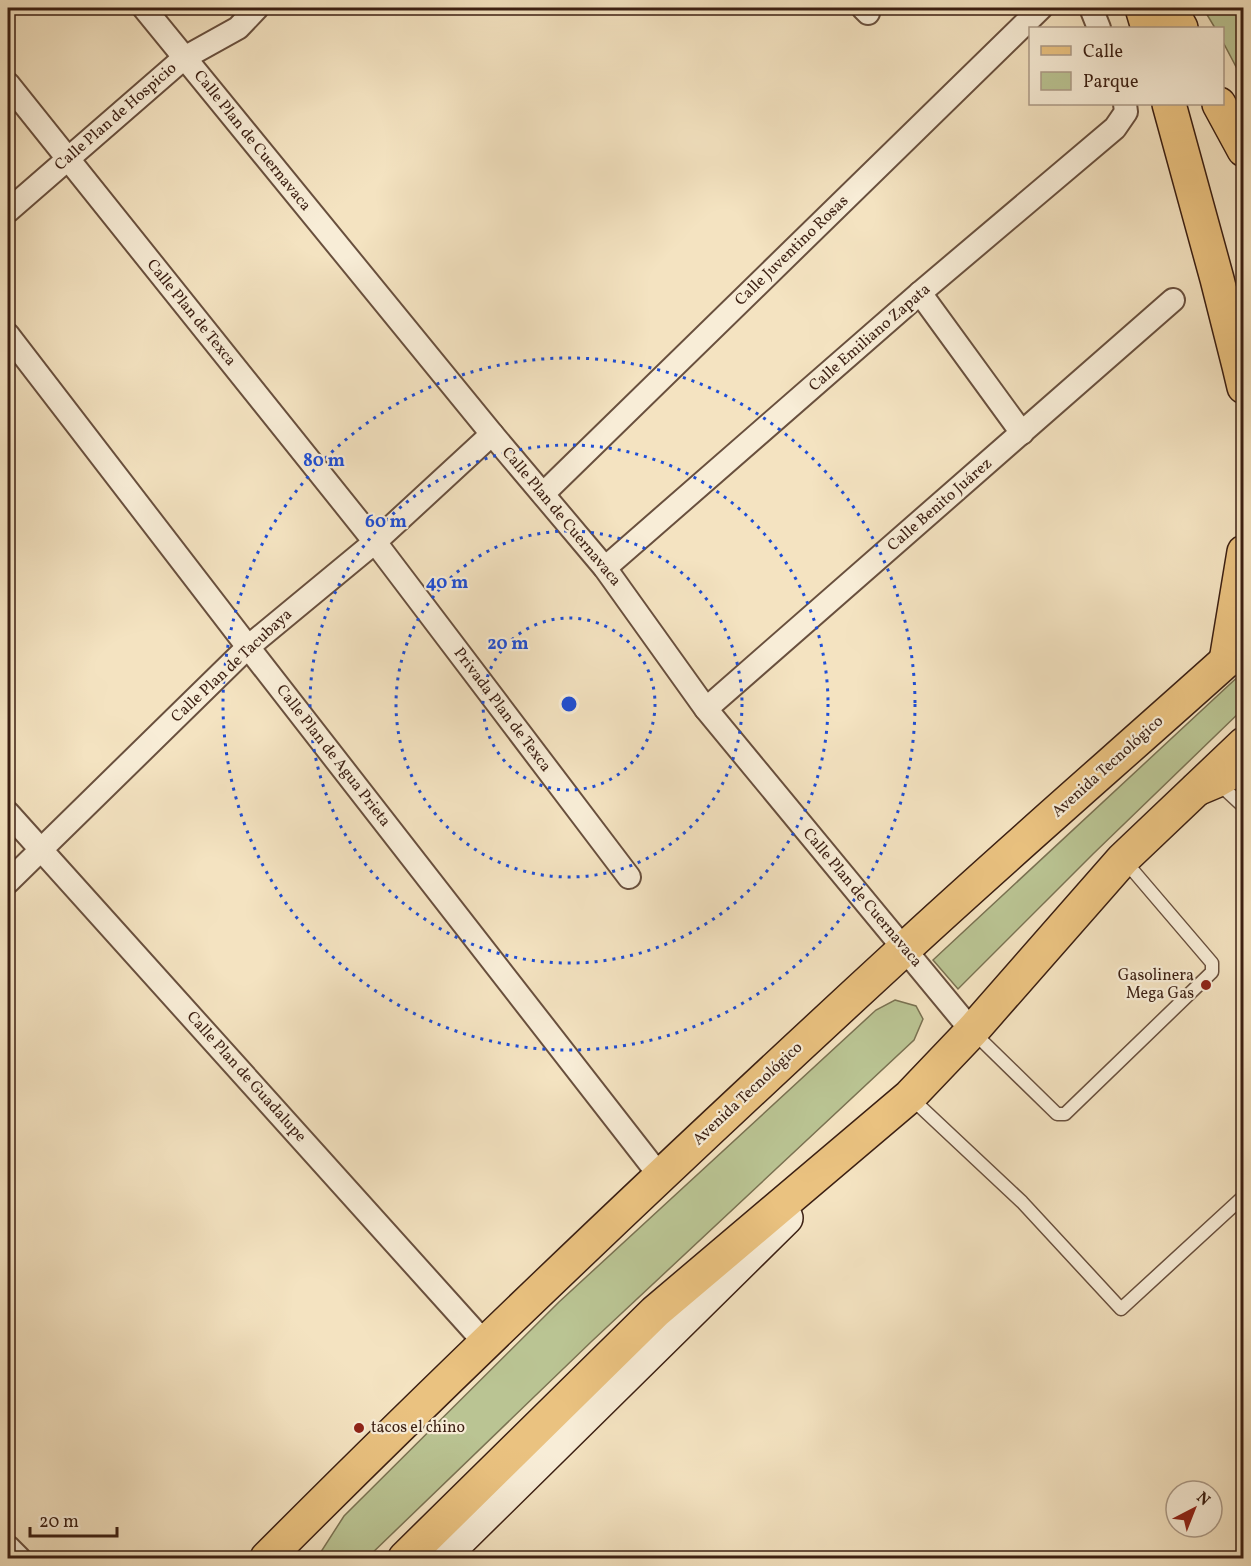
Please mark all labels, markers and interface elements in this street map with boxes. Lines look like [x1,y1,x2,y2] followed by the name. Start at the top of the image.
[1029,27,1224,105] legend
[1083,40,1123,65] text: Calle
[50,58,182,176] street label: Calle Plan de Hospicio
[188,66,316,216] street label: Calle Plan de Cuernavaca
[1083,70,1138,95] text: Parque
[730,191,854,311] street label: Calle Juventino Rosas
[141,255,241,371] street label: Calle Plan de Texca
[804,279,936,397] street label: Calle Emiliano Zapata
[496,443,626,591] street label: Calle Plan de Cuernavaca
[303,449,345,474] text: 80 m
[883,453,997,557] street label: Calle Benito Juárez
[365,510,407,535] text: 60 m
[426,571,468,596] text: 40 m
[167,604,297,728] street label: Calle Plan de Tacubaya
[487,632,529,657] text: 20 m
[448,643,556,777] street label: Privada Plan de Texca
[270,680,396,832] street label: Calle Plan de Agua Prieta
[559,694,579,714] centre of rings
[1047,711,1169,823] street label: Avenida Tecnológico
[797,824,927,972] street label: Calle Plan de Cuernavaca
[1118,965,1194,1005] place label: Gasolinera Mega Gas
[1199,978,1213,992] marker: Gasolinera Mega Gas
[181,1007,311,1147] street label: Calle Plan de Guadalupe
[688,1037,808,1151] street label: Avenida Tecnológico
[371,1417,465,1439] place label: tacos el chino
[352,1421,366,1435] marker: tacos el chino
[1164,1479,1224,1539] north arrow
[1191,1487,1215,1512] text: N
[30,1500,117,1538] scale bar
[39,1510,79,1535] text: 20 m

